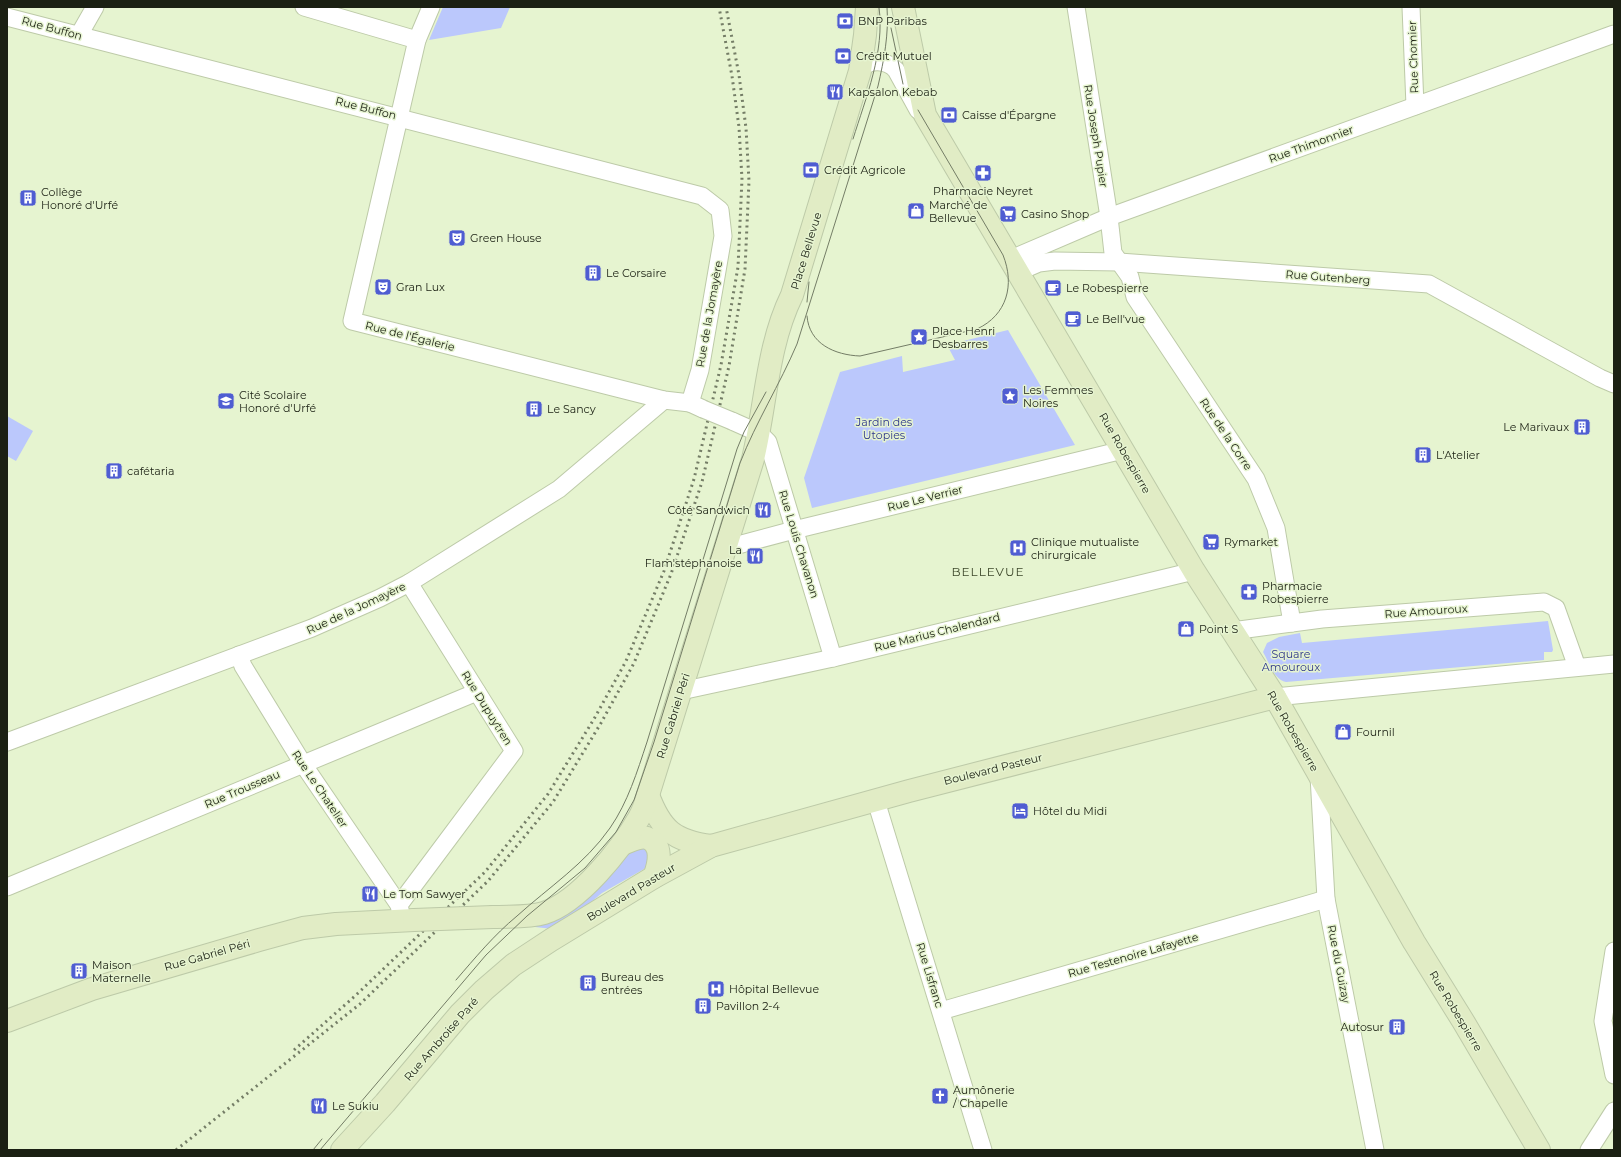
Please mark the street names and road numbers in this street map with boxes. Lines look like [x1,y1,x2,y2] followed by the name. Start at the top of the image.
[20,13,84,43] street label: Rue Buffon
[1405,20,1421,94] street label: Rue Chomier
[1081,84,1111,188] street label: Rue Joseph Pupier
[334,94,398,122] street label: Rue Buffon
[1267,122,1355,166] street label: Rue Thimonnier
[788,210,825,291] street label: Place Bellevue
[693,259,725,368] street label: Rue de la Jomayère
[1285,267,1371,287] street label: Rue Gutenberg
[364,318,457,354] street label: Rue de l'Égalerie
[1197,395,1255,473] street label: Rue de la Corre
[1096,410,1154,496] street label: Rue Robespierre
[886,482,964,514] street label: Rue Le Verrier
[776,488,822,600] street label: Rue Louis Chavanon
[304,579,408,637] street label: Rue de la Jomayère
[1384,601,1468,621] street label: Rue Amouroux
[873,610,1001,654] street label: Rue Marius Chalendard
[459,668,515,748] street label: Rue Dupuytren
[653,671,693,760] street label: Rue Gabriel Péri
[1264,688,1322,774] street label: Rue Robespierre
[289,748,351,830] street label: Rue Le Chatelier
[942,750,1044,788] street label: Boulevard Pasteur
[202,767,282,811] street label: Rue Trousseau
[584,860,678,924] street label: Boulevard Pasteur
[1325,924,1353,1004] street label: Rue du Guizay
[1066,930,1200,980] street label: Rue Testenoire Lafayette
[162,936,252,974] street label: Rue Gabriel Péri
[913,941,947,1009] street label: Rue Lisfranc
[1426,968,1486,1054] street label: Rue Robespierre
[401,994,481,1084] street label: Rue Ambroise Paré

